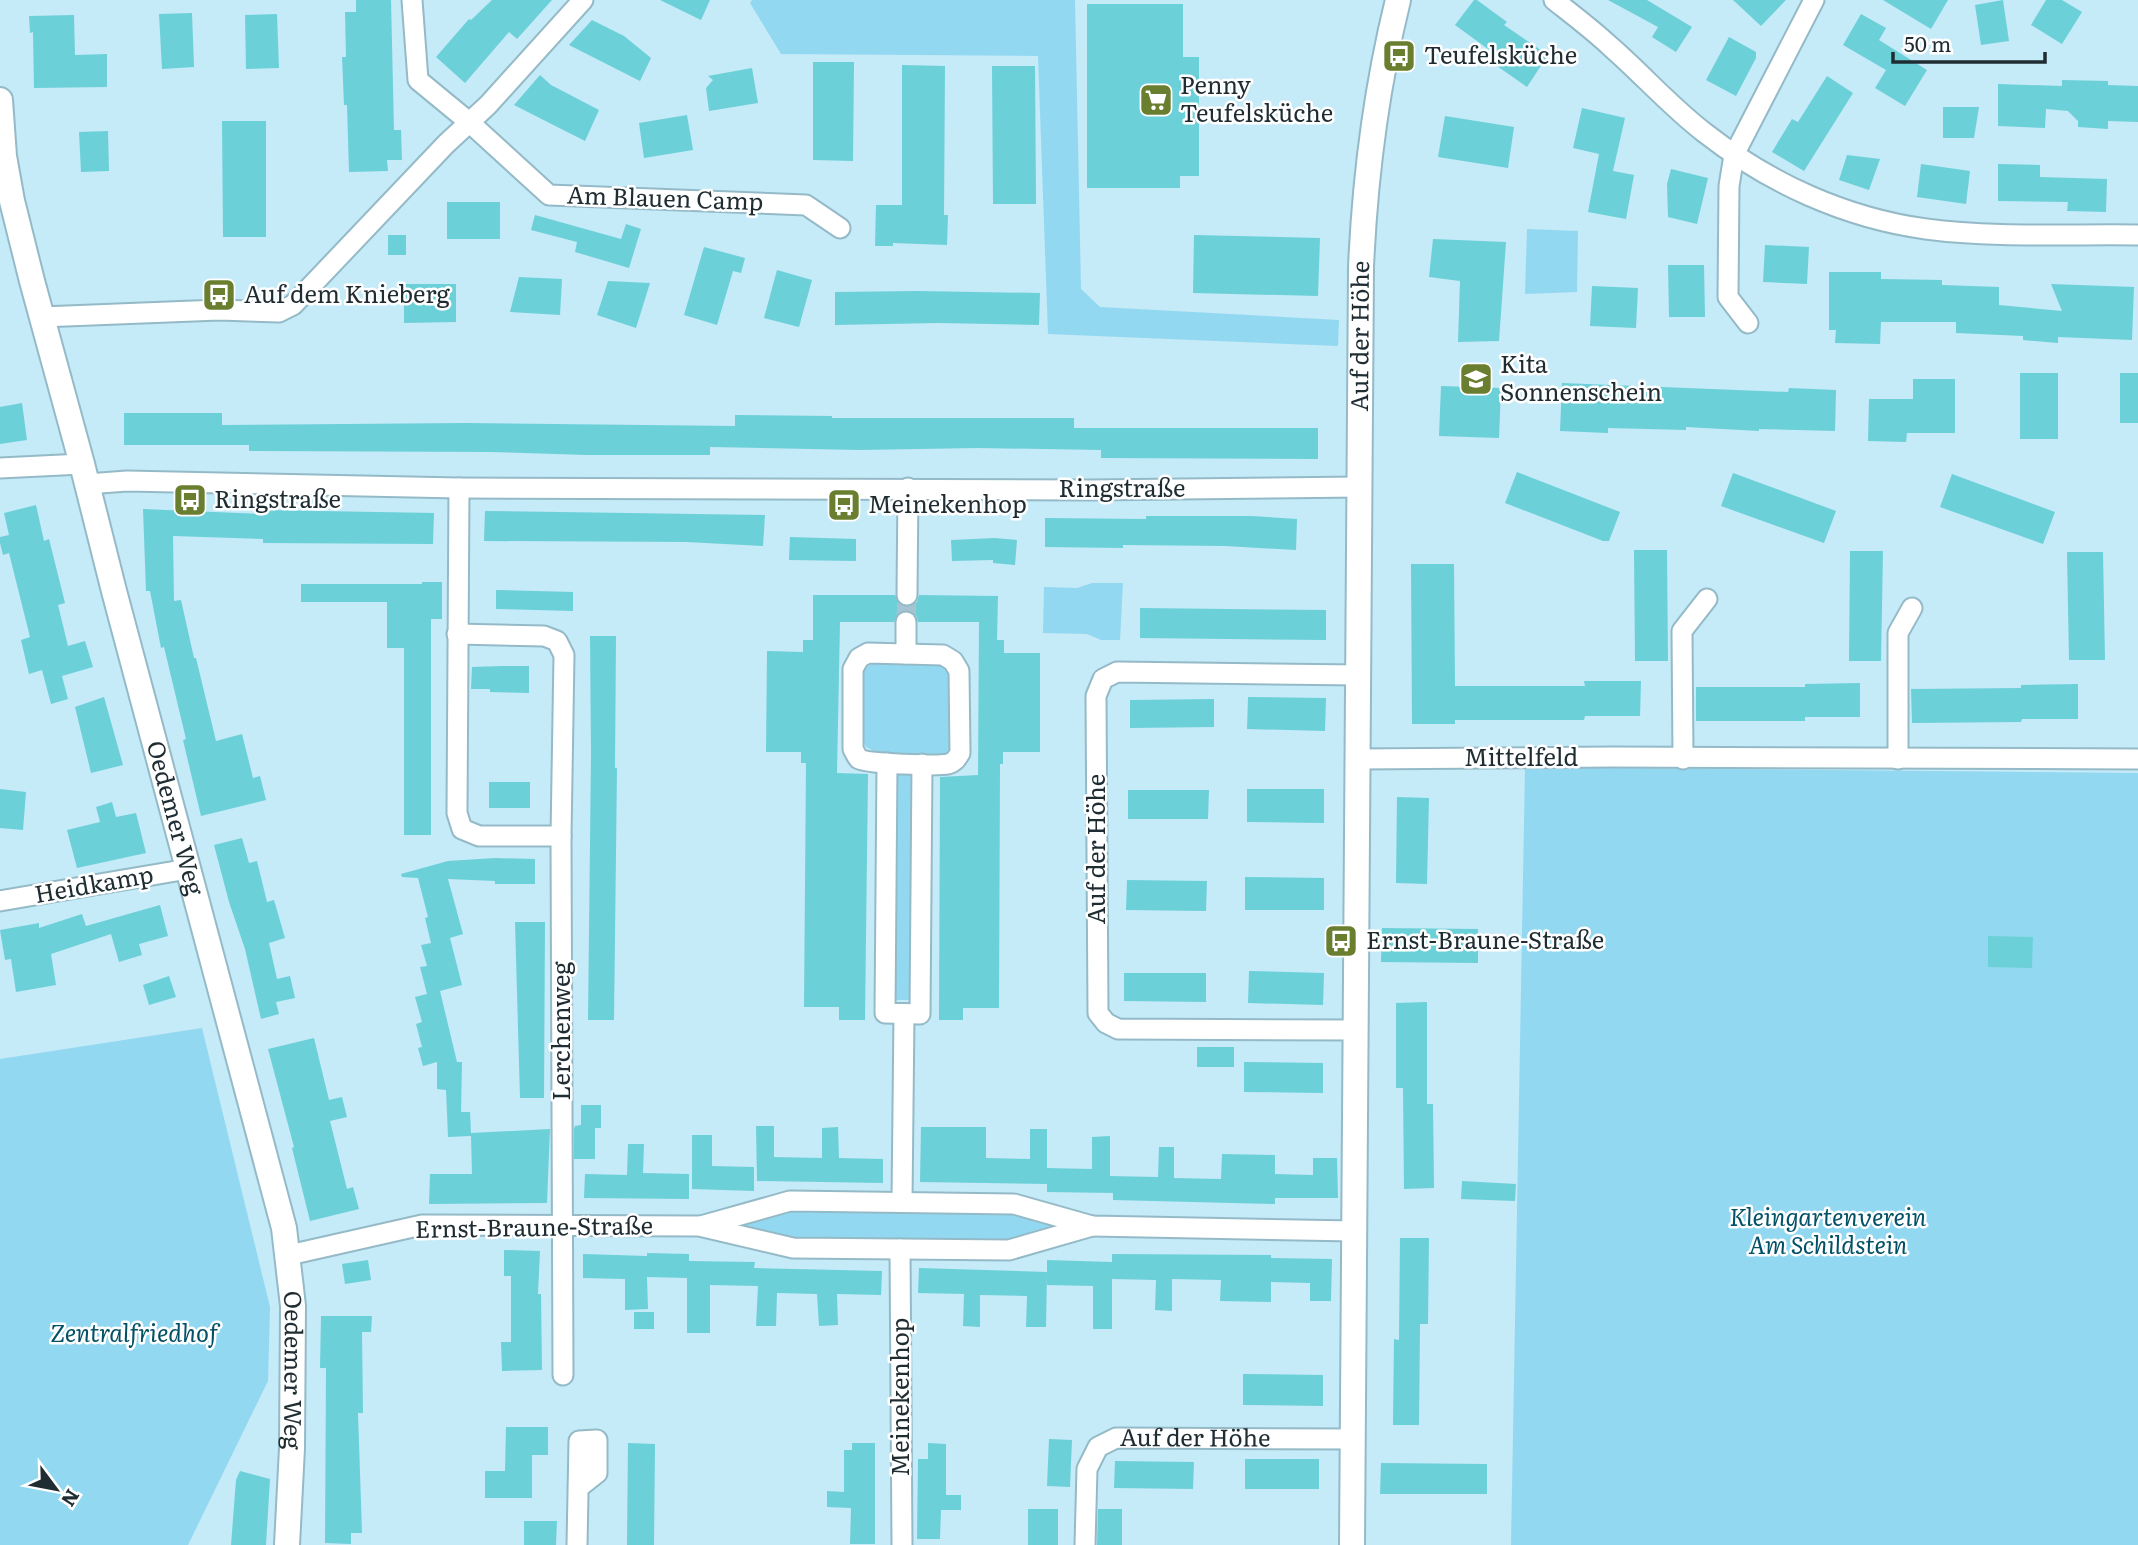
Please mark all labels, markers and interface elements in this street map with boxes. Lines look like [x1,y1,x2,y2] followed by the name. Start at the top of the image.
[1893,21,2045,65] scale bar
[1904,27,1951,58] text: 50 m
[1424,36,1577,71] place label: Teufelsküche
[1380,37,1418,75] bus stop icon: Teufelsküche
[1180,66,1333,129] place label: Penny Teufelsküche
[1137,81,1175,119] supermarket icon: Penny Teufelsküche
[566,176,764,217] street label: Am Blauen Camp
[1340,260,1376,411] street label: Auf der Höhe
[244,275,451,310] place label: Auf dem Knieberg
[200,276,238,314] bus stop icon: Auf dem Knieberg
[1500,345,1662,408] place label: Kita Sonnenschein
[1457,360,1495,398] school or university icon: Kita Sonnenschein
[1058,469,1186,504] street label: Ringstraße
[214,480,341,515] place label: Ringstraße
[171,481,209,519] bus stop icon: Ringstraße
[868,485,1027,520] place label: Meinekenhop
[825,486,863,524] bus stop icon: Meinekenhop
[140,736,215,899] street label: Oedemer Weg
[1464,738,1578,773] street label: Mittelfeld
[1077,774,1112,924] street label: Auf der Höhe
[31,855,156,910] street label: Heidkamp
[1366,921,1604,956] place label: Ernst-Braune-Straße
[1322,922,1360,960] bus stop icon: Ernst-Braune-Straße
[542,961,577,1101] street label: Lerchenweg
[1730,1198,1926,1261] park label: Kleingartenverein Am Schildstein
[415,1206,653,1245] street label: Ernst-Braune-Straße
[276,1289,313,1450] street label: Oedemer Weg
[50,1314,221,1349] park label: Zentralfriedhof
[881,1318,916,1476] street label: Meinekenhop
[1120,1418,1271,1454] street label: Auf der Höhe
[21,1454,91,1524] north arrow
[55,1484,87,1513] text: N

